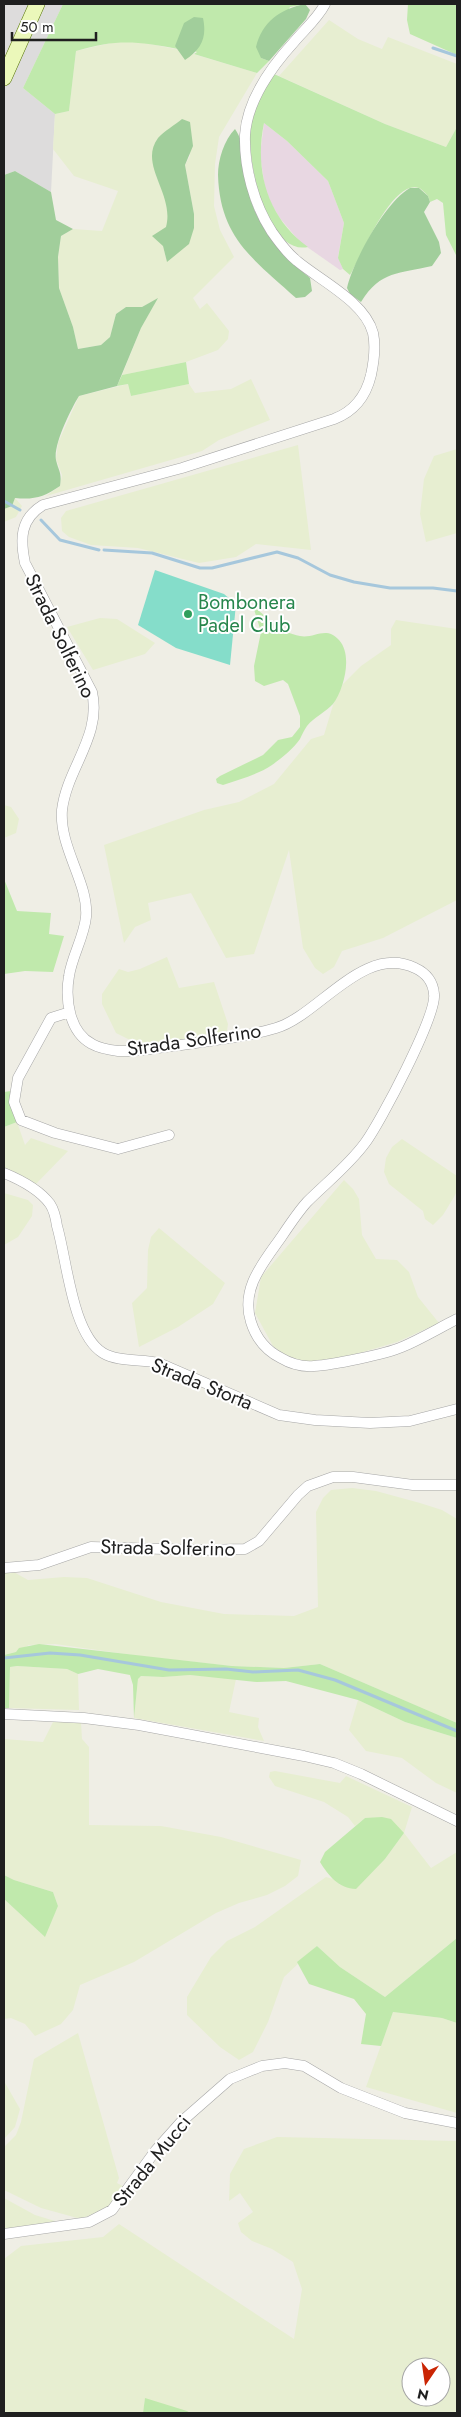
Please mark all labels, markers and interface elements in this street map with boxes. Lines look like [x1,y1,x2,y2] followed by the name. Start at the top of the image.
[12,10,96,42] scale bar
[20,16,54,38] text: 50 m
[17,569,103,703] street label: Strada Solferino
[198,588,295,640] place label: Bombonera Padel Club
[182,608,194,620] marker: Bombonera Padel Club
[125,1016,263,1064] street label: Strada Solferino
[147,1350,257,1418] street label: Strada Storta
[100,1532,236,1564] street label: Strada Solferino
[106,2109,198,2213] street label: Strada Mucci
[401,2357,451,2407] north arrow
[415,2384,431,2406] text: N

